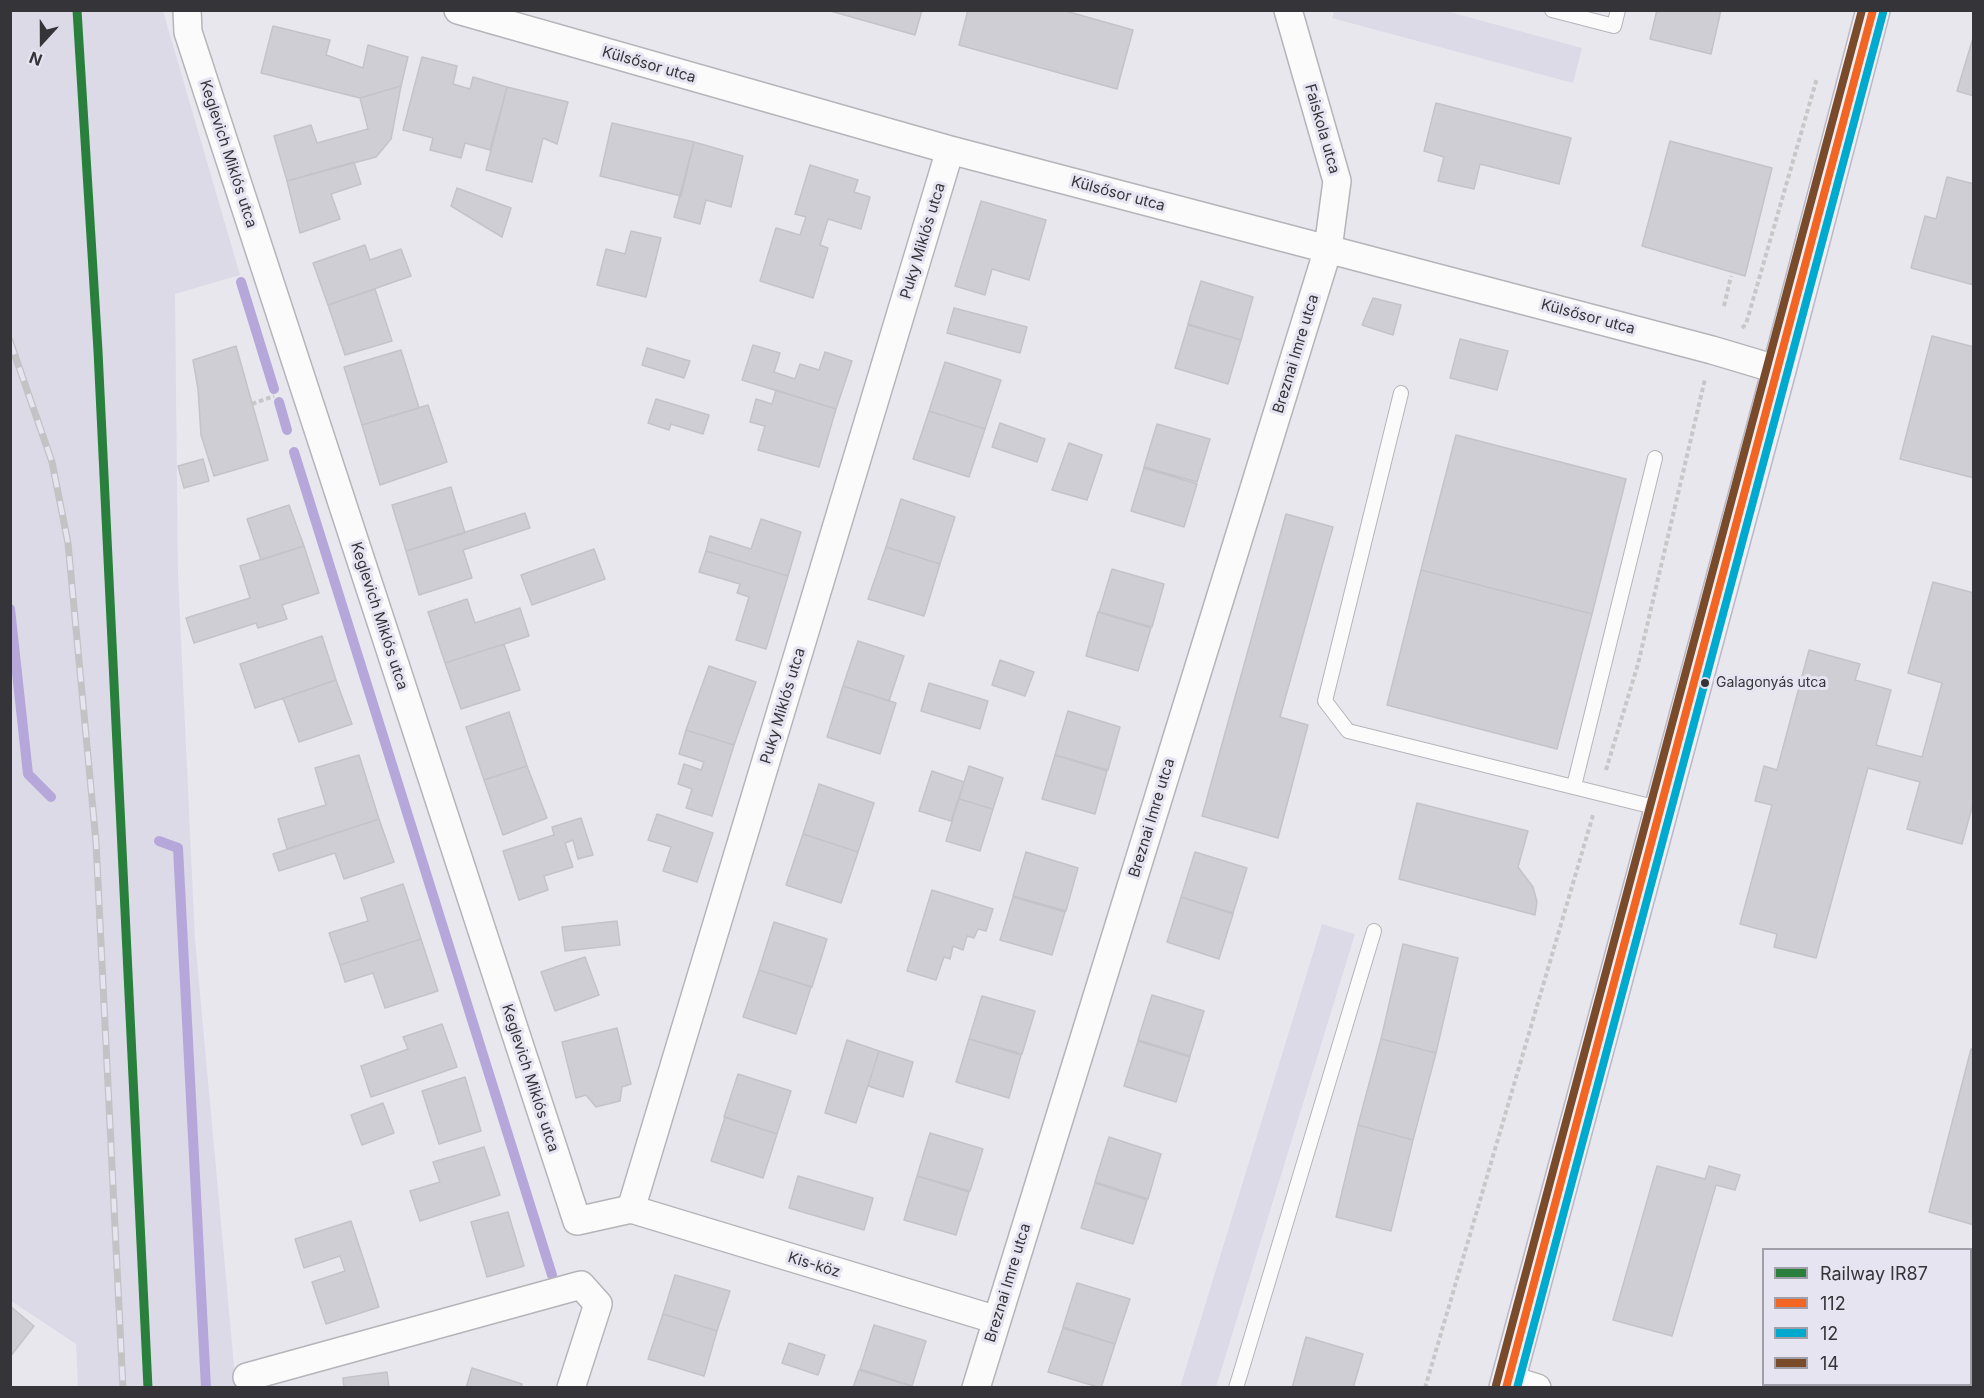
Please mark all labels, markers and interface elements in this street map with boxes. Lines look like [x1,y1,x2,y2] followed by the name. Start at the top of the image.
[12,12,72,72] north arrow
[600,43,698,87] street label: Külsősor utca
[26,47,45,70] text: N
[196,78,260,230] street label: Keglevich Miklós utca
[1301,82,1343,176] street label: Faiskola utca
[1069,173,1167,215] street label: Külsősor utca
[897,181,949,301] street label: Puky Miklós utca
[1269,292,1323,416] street label: Breznai Imre utca
[1539,296,1637,338] street label: Külsősor utca
[347,540,411,692] street label: Keglevich Miklós utca
[757,646,809,766] street label: Puky Miklós utca
[1716,675,1826,691] place label: Galagonyás utca
[1699,677,1711,689] marker: Galagonyás utca
[1125,756,1179,880] street label: Breznai Imre utca
[498,1002,562,1154] street label: Keglevich Miklós utca
[981,1221,1035,1345] street label: Breznai Imre utca
[1762,1248,1972,1386] legend
[786,1249,842,1281] street label: Kis-köz
[1820,1263,1928,1284] text: Railway IR87
[1820,1293,1846,1314] text: 112
[1820,1323,1838,1344] text: 12
[1820,1353,1839,1374] text: 14

